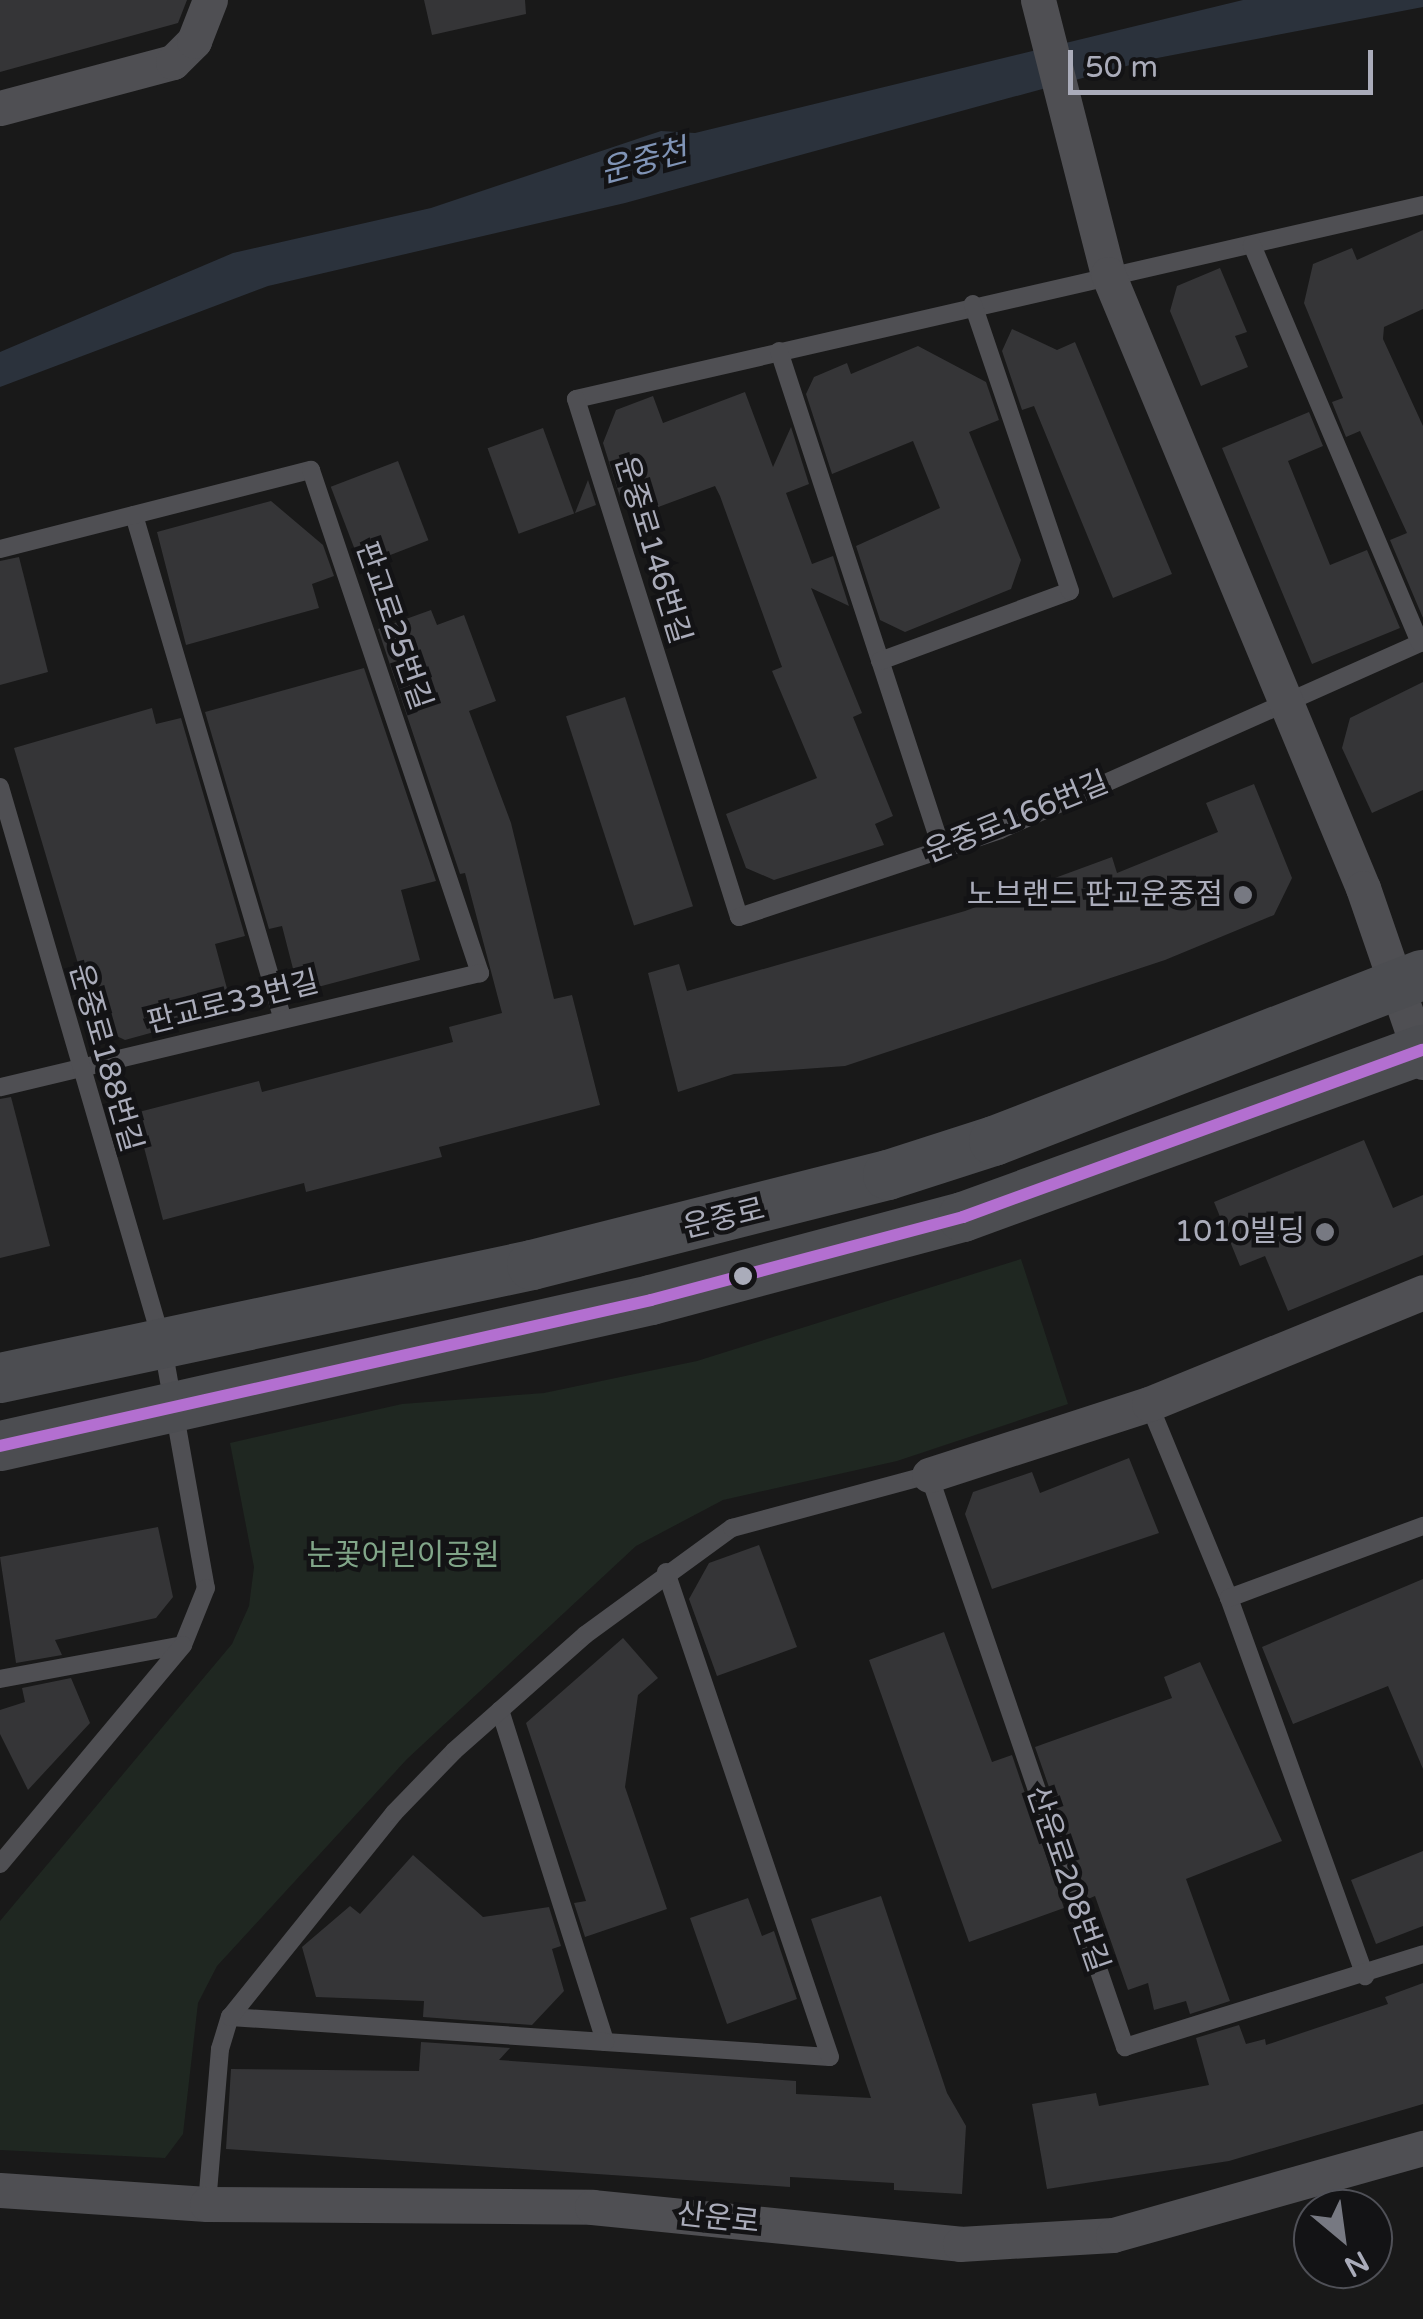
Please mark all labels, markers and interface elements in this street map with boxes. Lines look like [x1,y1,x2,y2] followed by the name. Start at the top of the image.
[1073,30,1378,92] scale bar
[1085,49,1158,86] text: 50 m
[596,132,692,192] water label: 운중천
[606,452,698,648] street label: 운중로146번길
[347,537,439,715] street label: 판교로25번길
[920,765,1114,871] street label: 운중로166번길
[967,877,1223,913] place label: 노브랜드 판교운중점
[1232,884,1254,906] marker: 노브랜드 판교운중점
[61,960,149,1156] street label: 운중로188번길
[143,964,323,1042] street label: 판교로33번길
[679,1192,769,1246] street label: 운중로
[1174,1214,1305,1250] place label: 1010빌딩
[1314,1221,1336,1243] marker: 1010빌딩
[733,1266,753,1286] unlabelled marker
[306,1538,500,1574] park label: 눈꽃어린이공원
[1018,1781,1116,1977] street label: 산운로208번길
[1293,2189,1393,2289] north arrow
[675,2197,761,2241] street label: 산운로
[1339,2243,1375,2284] text: N

